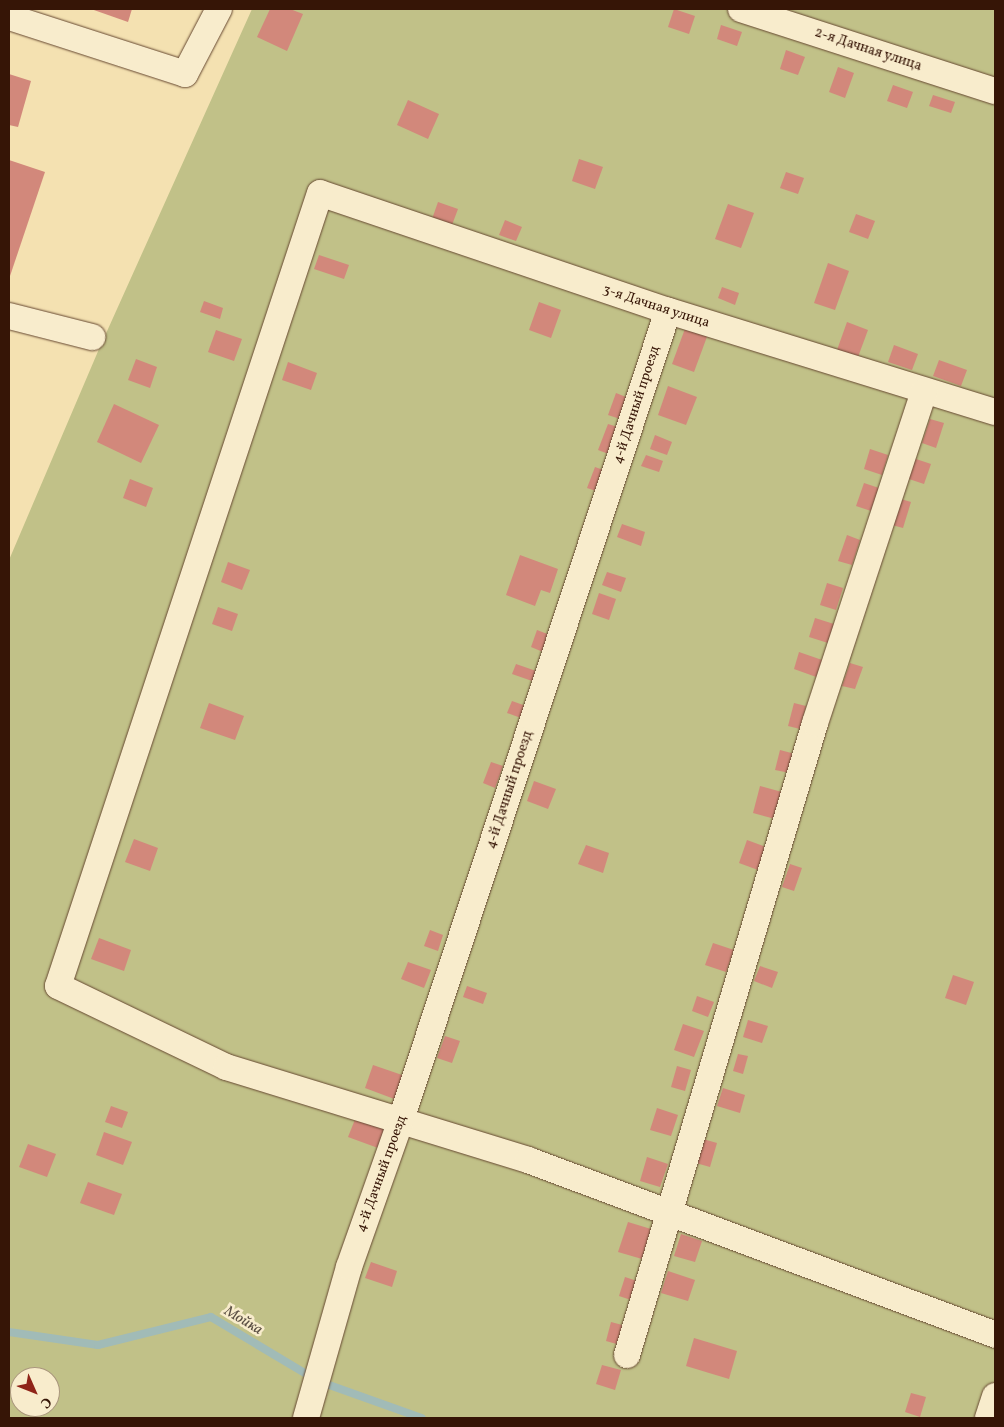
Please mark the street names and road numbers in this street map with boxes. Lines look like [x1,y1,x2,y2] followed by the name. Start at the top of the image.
[812,25,924,75] street label: 2-я Дачная улица
[600,282,712,332] street label: 3-я Дачная улица
[610,344,664,466] street label: 4-й Дачный проезд
[483,729,537,851] street label: 4-й Дачный проезд
[353,1113,411,1235] street label: 4-й Дачный проезд

